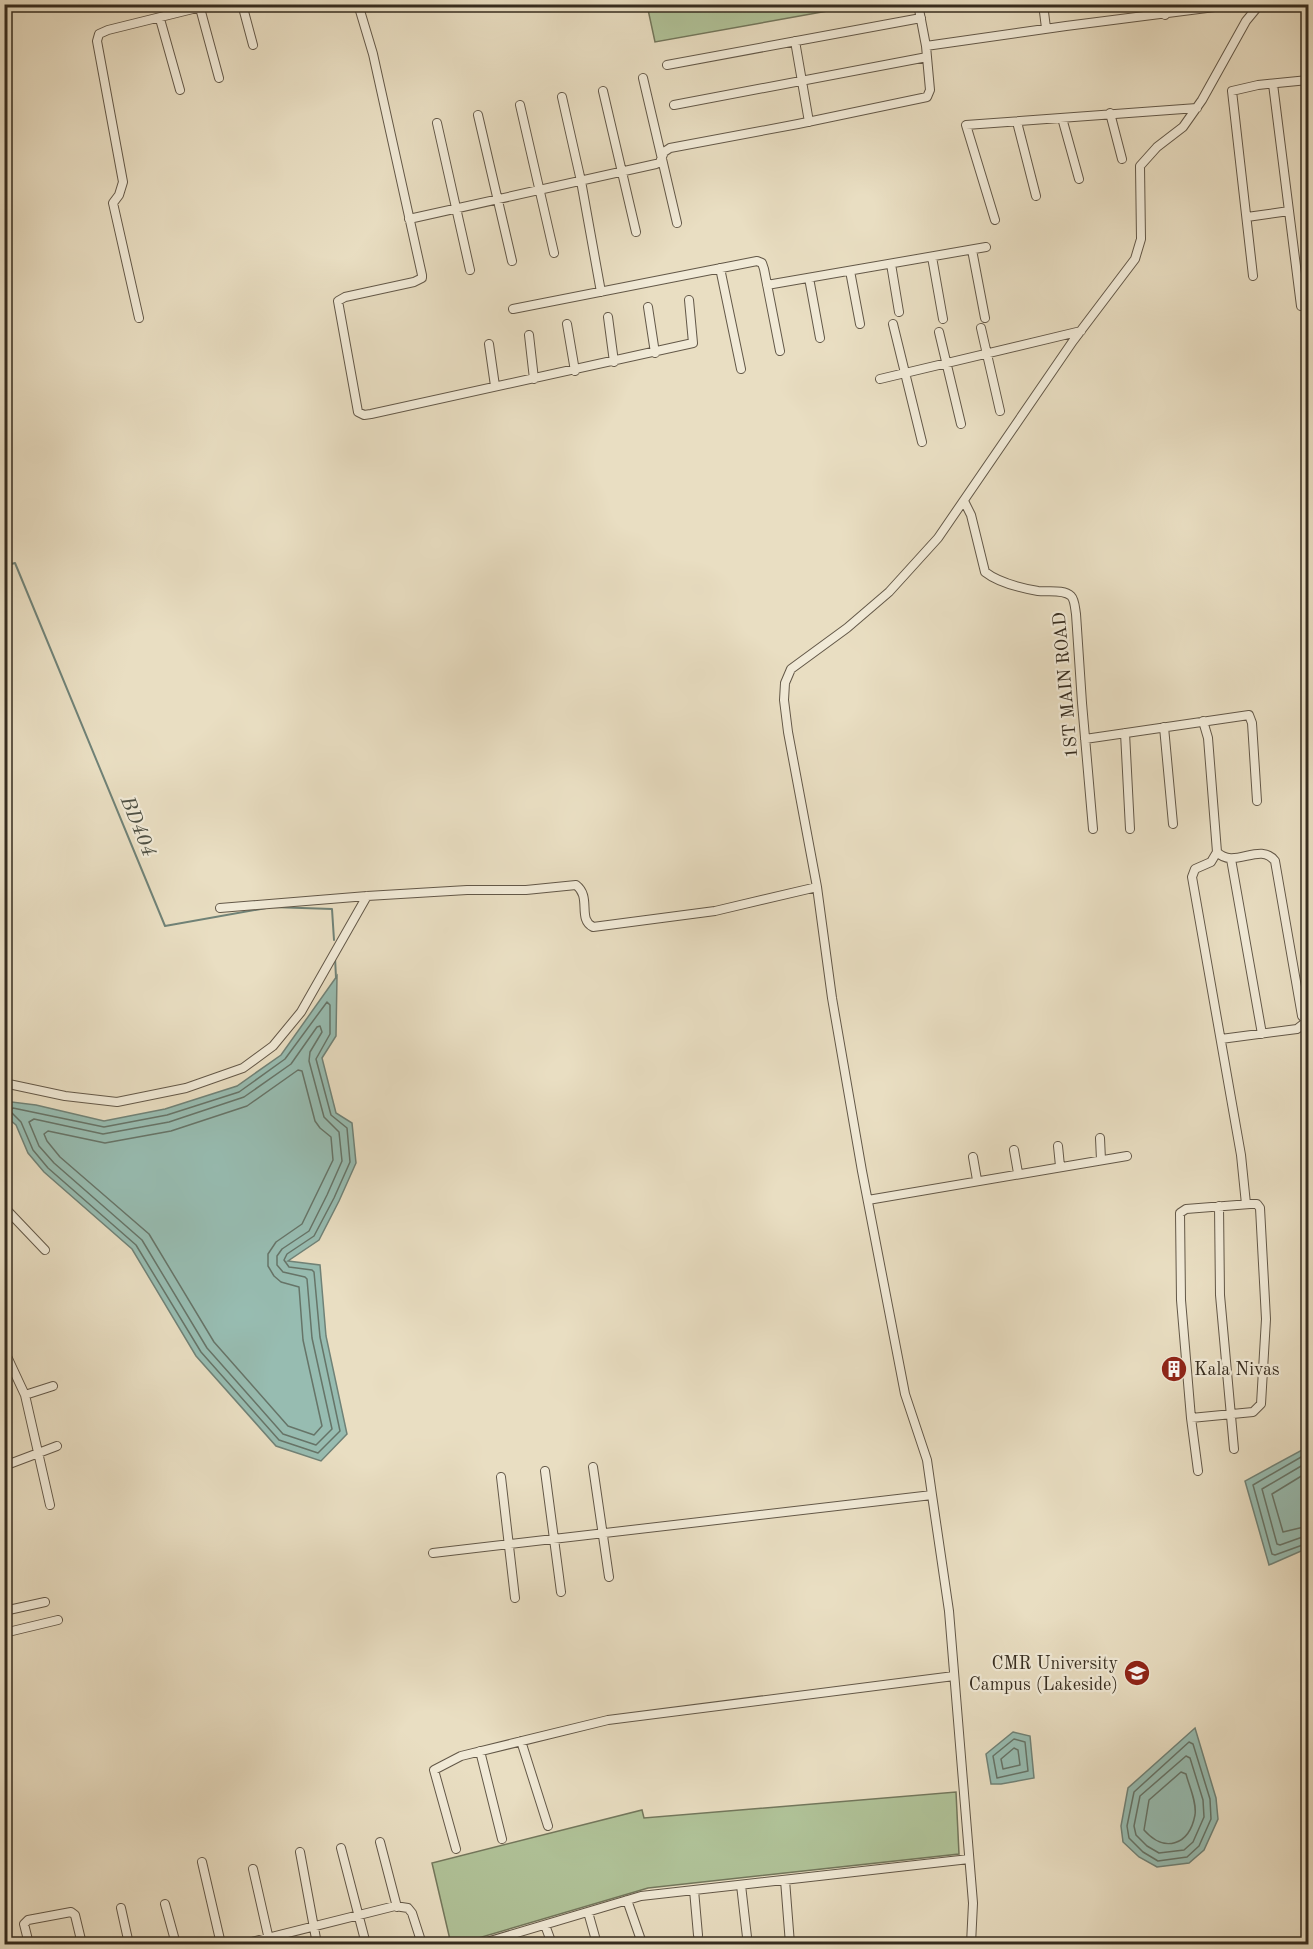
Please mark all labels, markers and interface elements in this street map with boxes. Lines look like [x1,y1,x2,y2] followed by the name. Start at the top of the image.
[1051,611,1081,759] street label: 1ST MAIN ROAD
[116,793,158,860] water label: BD404
[1159,1354,1189,1384] building icon: Kala Nivas
[1194,1361,1280,1379] place label: Kala Nivas
[969,1655,1118,1694] place label: CMR University Campus (Lakeside)
[1122,1658,1152,1688] school or university icon: CMR University Campus (Lakeside)

